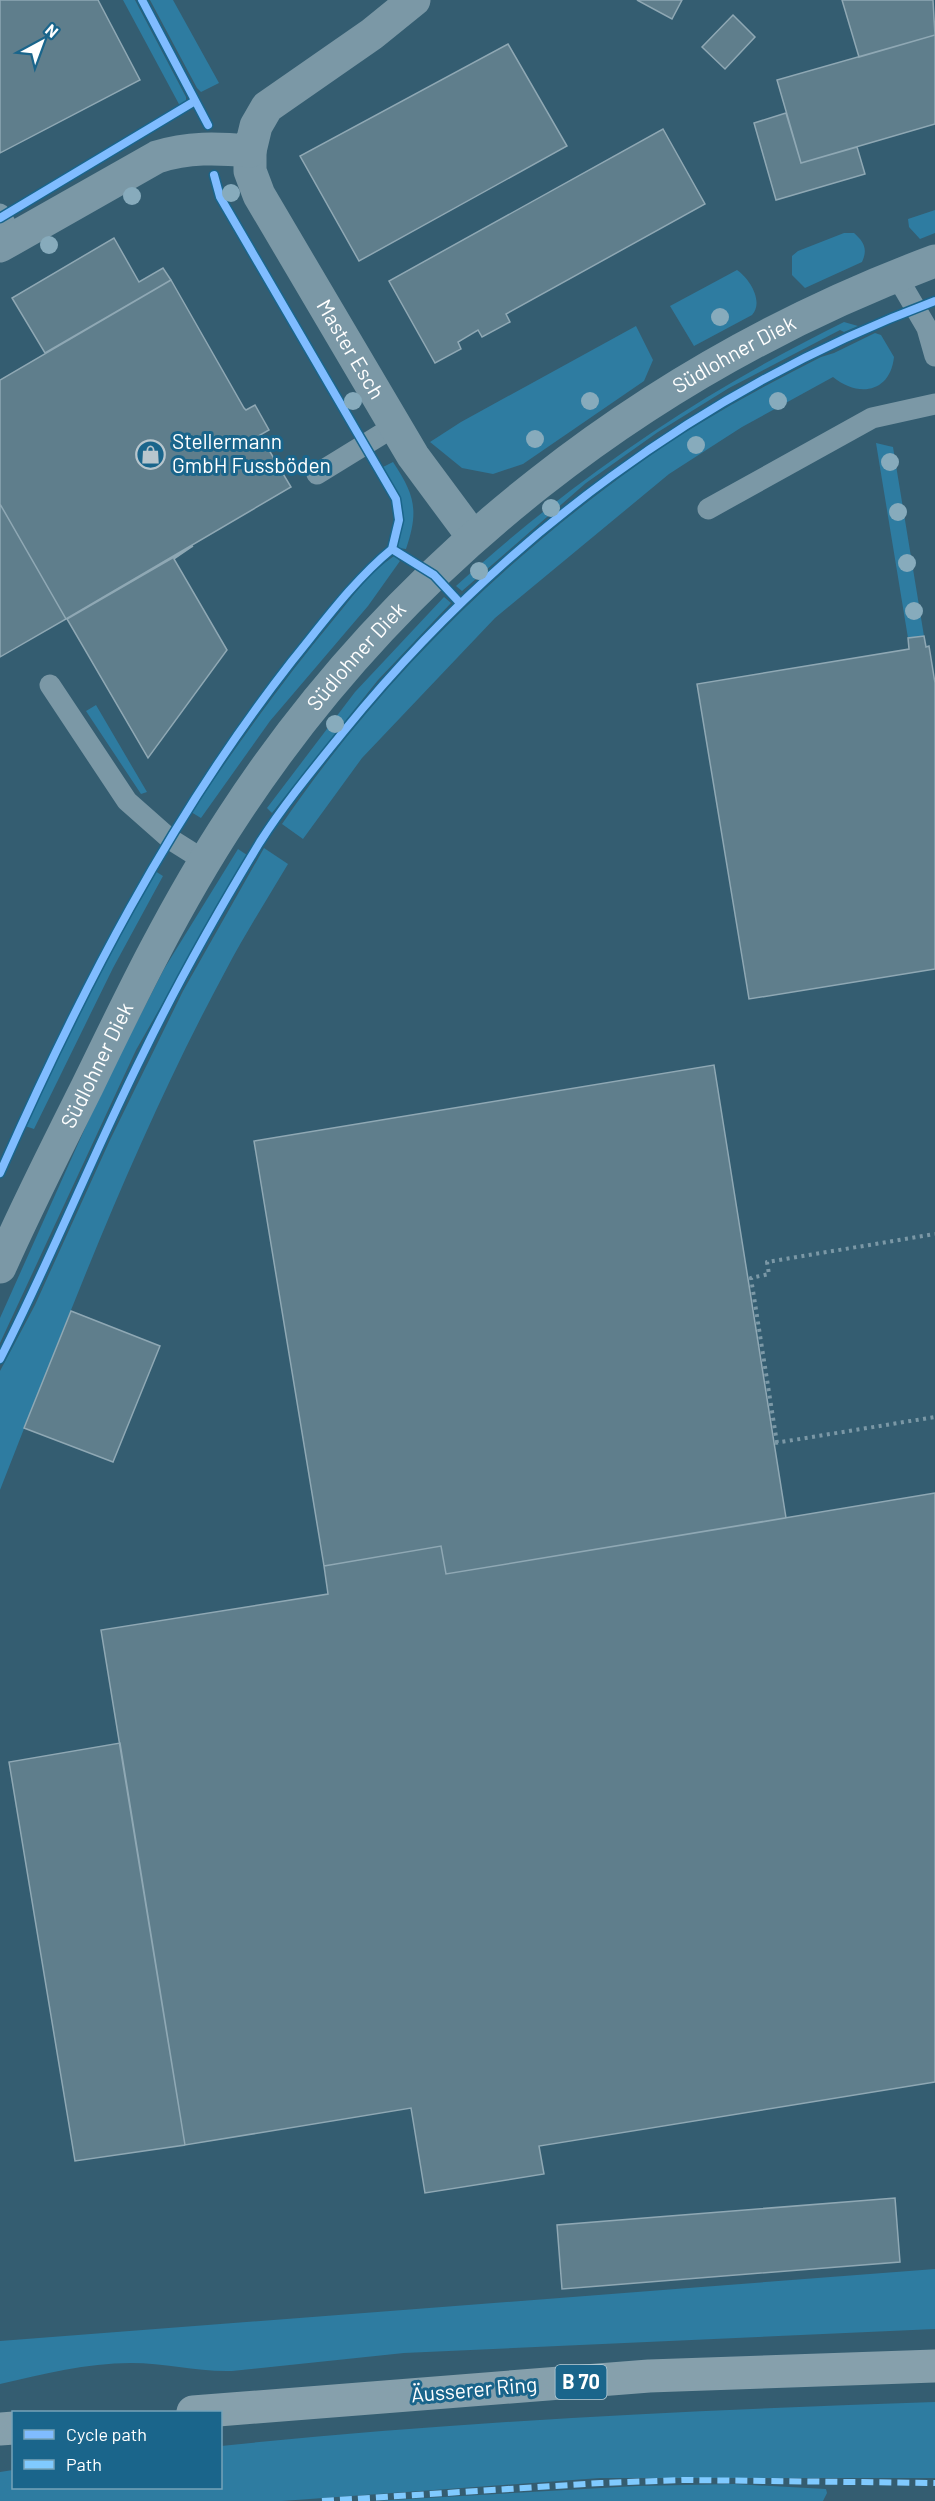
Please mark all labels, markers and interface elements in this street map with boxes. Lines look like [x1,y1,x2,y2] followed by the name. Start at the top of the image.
[12,12,72,72] north arrow
[42,20,62,41] text: N
[312,294,390,403] street label: Master Esch
[667,309,799,398] street label: Südlohner Diek
[172,428,331,477] place label: Stellermann GmbH Fussböden
[135,438,167,470] shop icon: Stellermann GmbH Fussböden
[301,596,410,715] street label: Südlohner Diek
[55,998,137,1132] street label: Südlohner Diek
[556,2365,606,2399] road number: B 70
[410,2371,538,2406] street label: Äusserer Ring
[12,2411,222,2489] legend
[66,2423,147,2445] text: Cycle path
[66,2453,102,2475] text: Path

